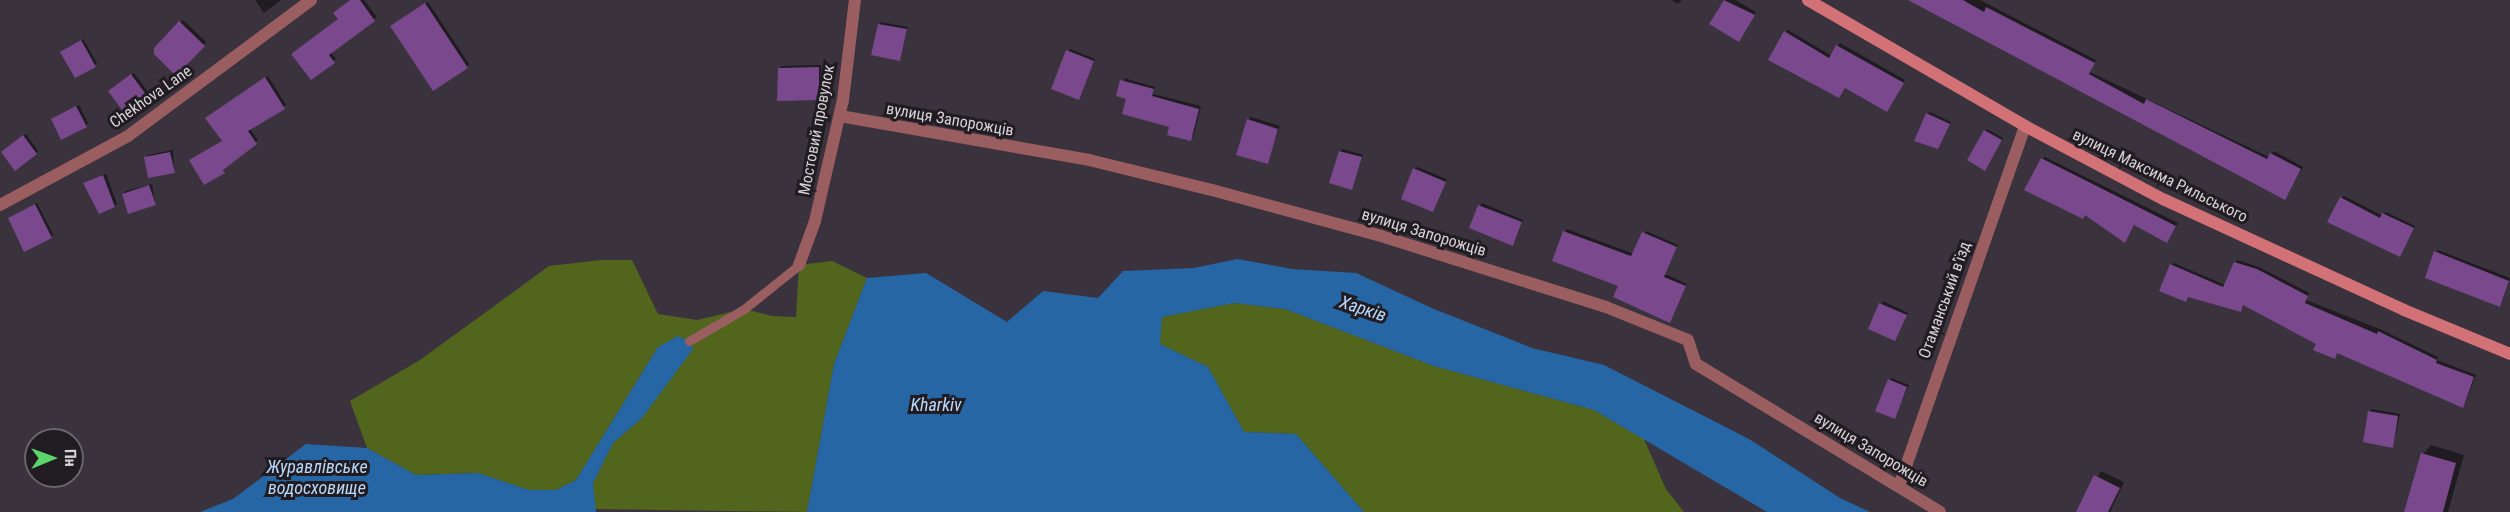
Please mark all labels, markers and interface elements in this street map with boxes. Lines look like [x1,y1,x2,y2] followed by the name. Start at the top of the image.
[106,62,196,132] street label: Chekhova Lane
[795,63,839,197] street label: Мостовий провулок
[885,99,1015,141] street label: вулиця Запорожців
[2069,125,2251,227] street label: вулиця Максима Рильського
[1359,205,1489,261] street label: вулиця Запорожців
[1915,239,1975,361] street label: Отаманський в'їзд
[1337,291,1389,327] water label: Харків
[911,394,961,416] water label: Kharkiv
[1811,409,1931,491] street label: вулиця Запорожців
[24,428,84,488] north arrow
[61,449,80,467] text: Пн
[266,457,368,500] water label: Журавлівське водосховище

